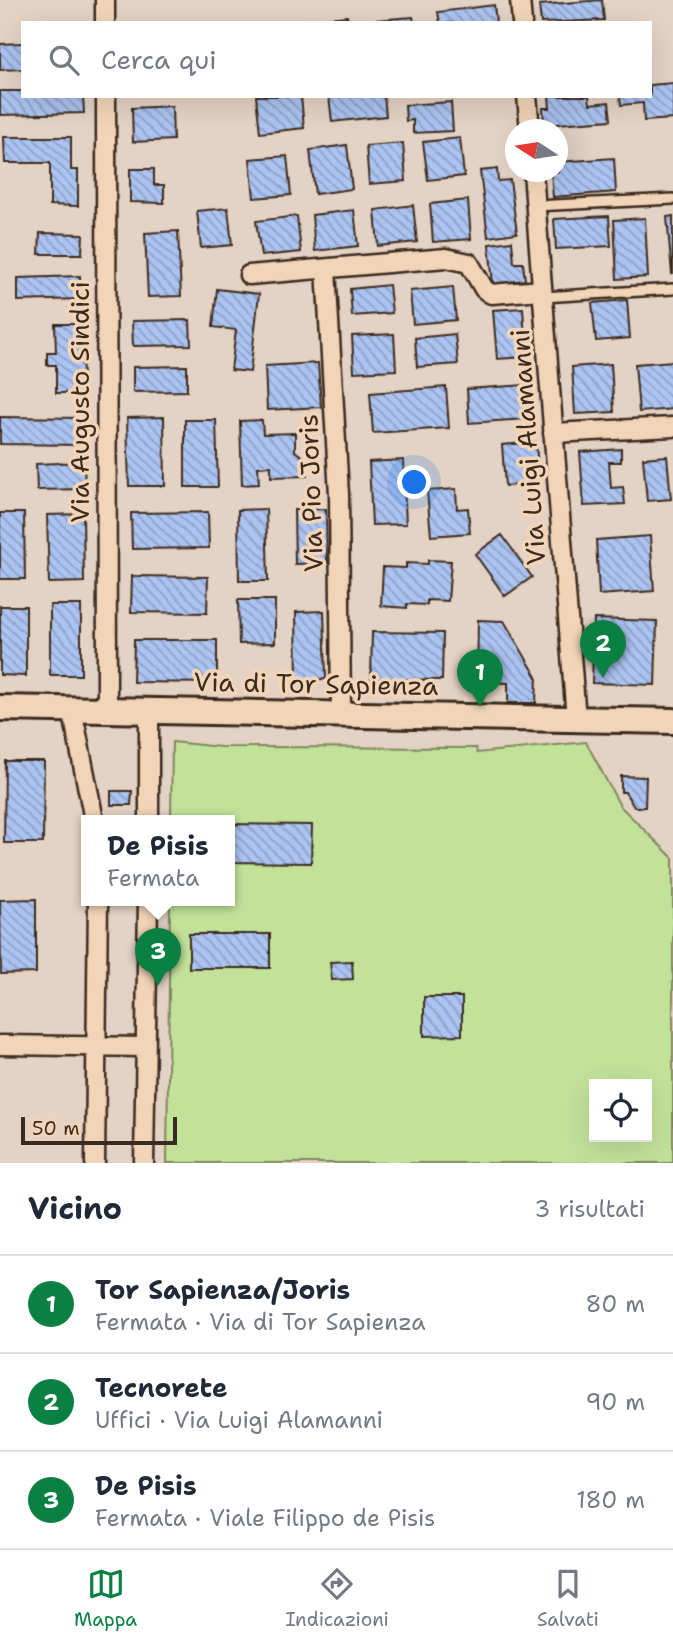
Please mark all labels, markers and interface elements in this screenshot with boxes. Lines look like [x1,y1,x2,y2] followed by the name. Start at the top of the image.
[21,21,652,98] search box
[45,41,83,79] icon: search
[101,42,217,77] text: Cerca qui
[505,119,568,182] north arrow
[62,281,97,523] street label: Via Augusto Sindici
[502,328,553,566] street label: Via Luigi Alamanni
[290,413,331,573] street label: Via Pio Joris
[397,465,431,499] your location
[580,620,626,678] pin: 2
[457,649,503,707] pin: 1
[193,664,439,703] street label: Via di Tor Sapienza
[81,815,235,906] popup
[107,828,209,863] text: De Pisis
[107,863,199,893] text: Fermata
[135,928,181,986] pin: 3
[589,1079,652,1142] map controls
[589,1079,652,1142] button: locate
[21,1114,177,1146] scale bar
[32,1116,80,1141] text: 50 m
[28,1188,122,1229] text: Vicino
[534,1194,645,1224] text: 3 risultati
[95,1272,350,1307] text: Tor Sapienza/Joris
[46,1289,56,1319] text: 1
[586,1289,645,1319] text: 80 m
[95,1307,425,1337] text: Fermata · Via di Tor Sapienza
[95,1370,228,1405] text: Tecnorete
[43,1387,59,1417] text: 2
[585,1387,645,1417] text: 90 m
[95,1405,383,1435] text: Uffici · Via Luigi Alamanni
[95,1468,197,1503] text: De Pisis
[43,1485,59,1515] text: 3
[576,1485,645,1515] text: 180 m
[95,1503,435,1533] text: Fermata · Viale Filippo de Pisis
[74,1565,137,1632] tab: Mappa
[285,1565,389,1632] tab: Indicazioni
[537,1565,599,1632] tab: Salvati

